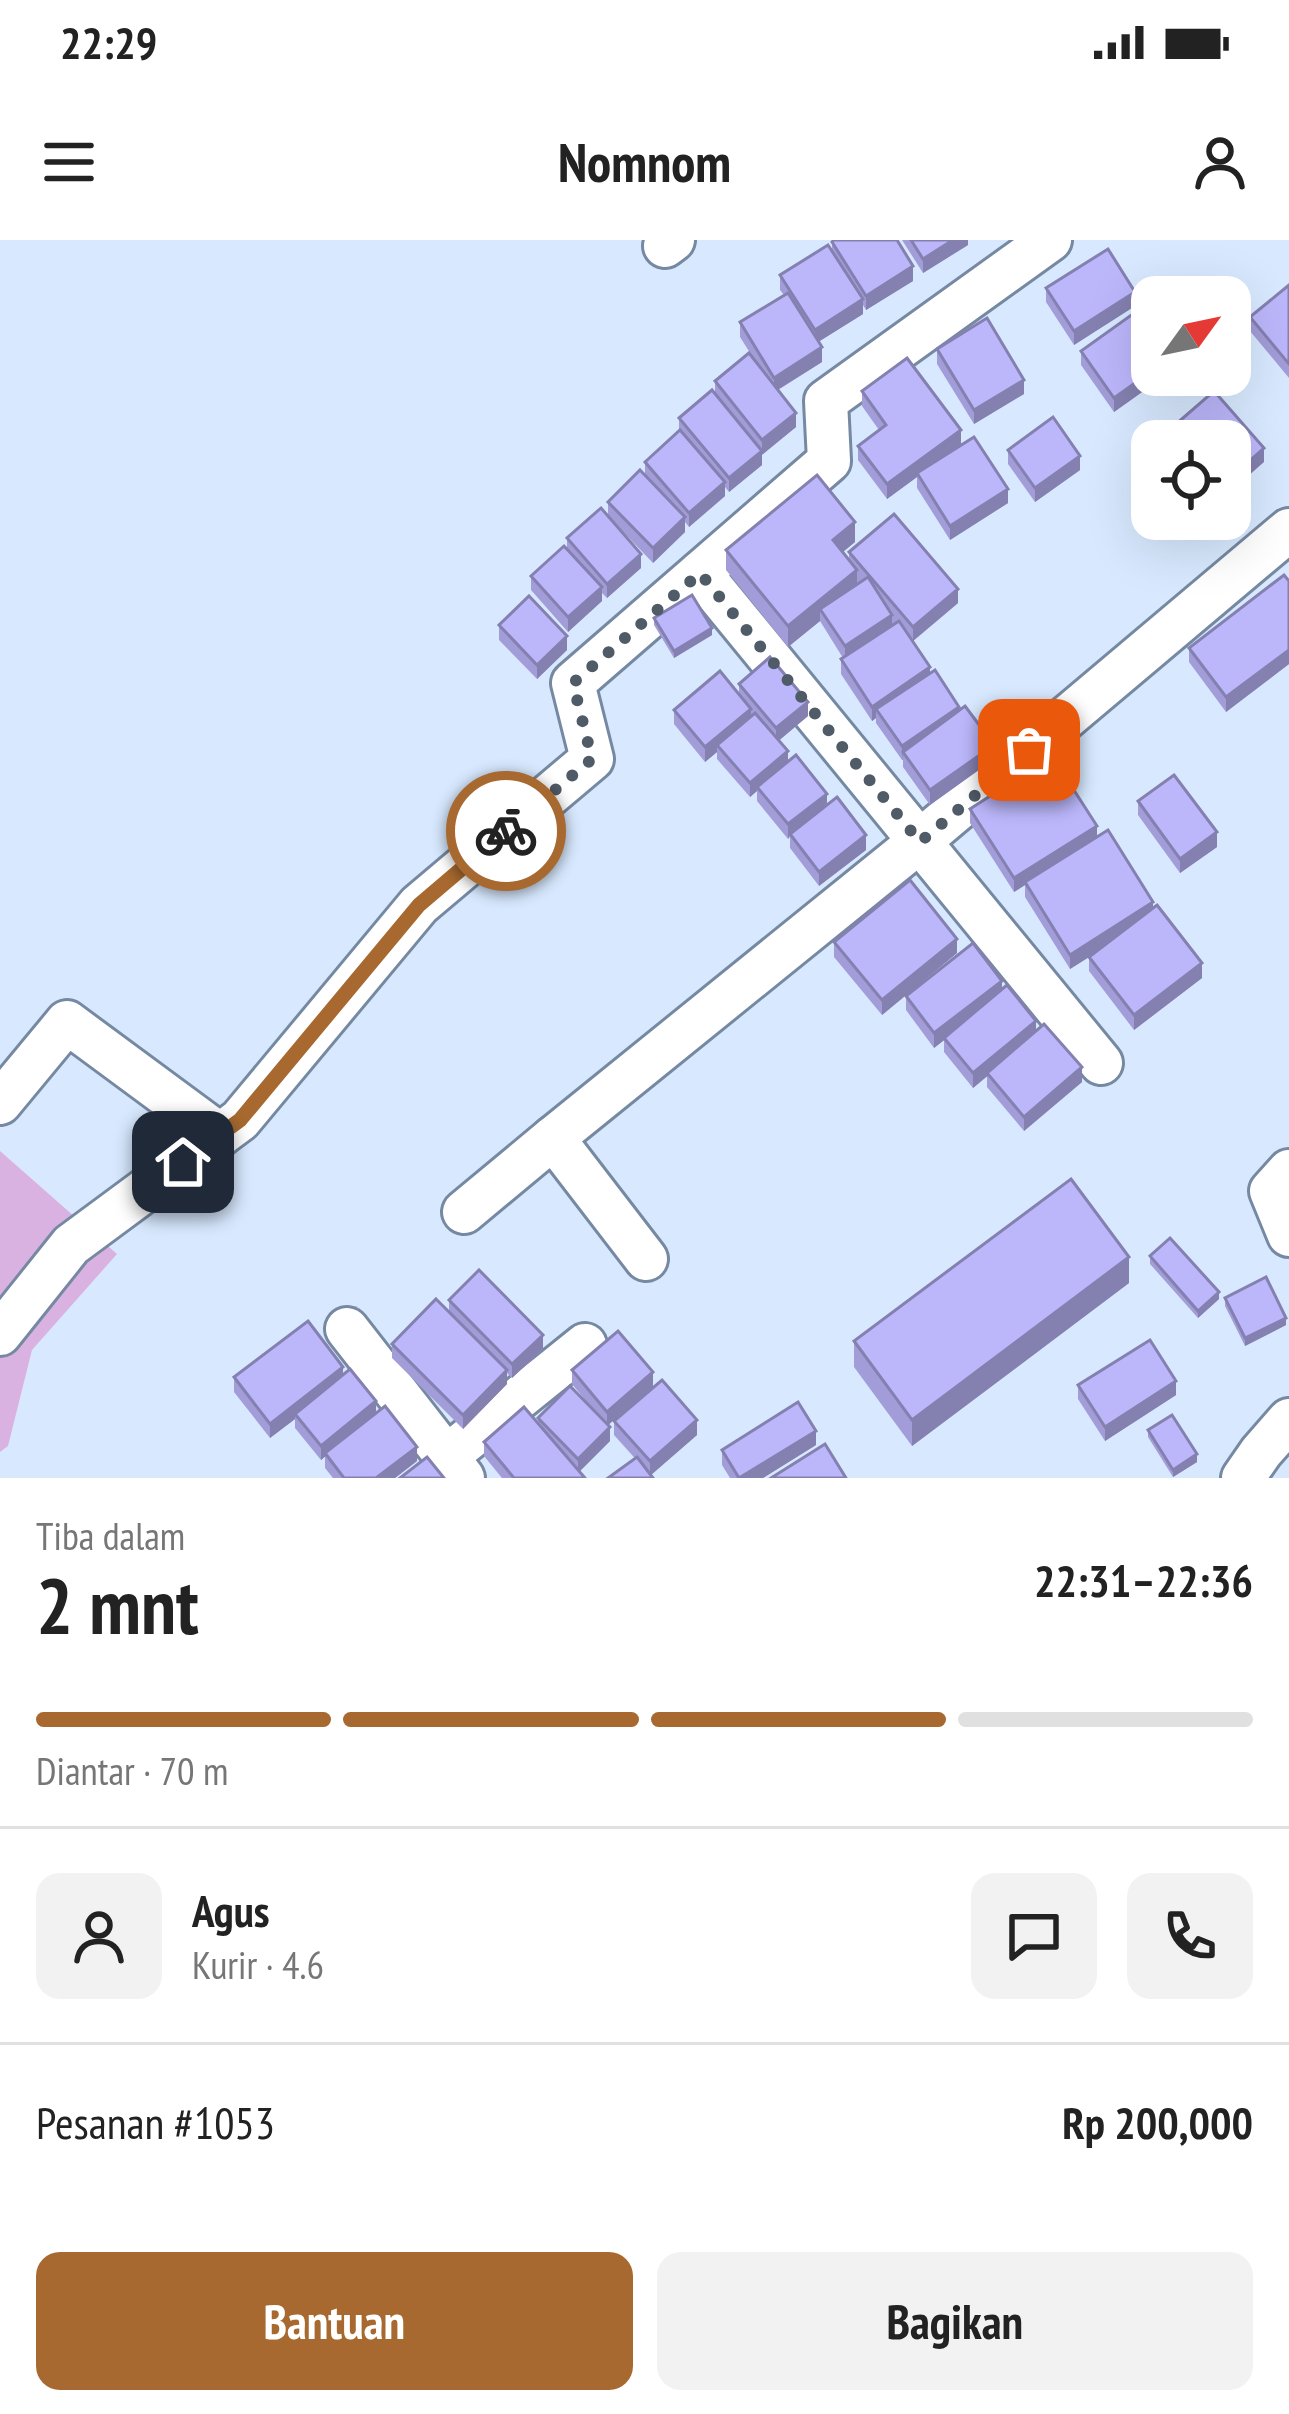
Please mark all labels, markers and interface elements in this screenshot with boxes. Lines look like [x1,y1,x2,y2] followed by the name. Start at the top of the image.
[60,13,157,71] text: 22:29
[558,127,731,197] text: Nomnom
[36,129,102,195] icon: menu
[1187,129,1253,195] icon: person
[1131,276,1251,396] north arrow
[1131,276,1251,540] map controls
[1131,420,1251,540] button: locate
[978,699,1080,801] pin
[996,717,1062,783] icon: bag
[446,771,566,891] courier
[473,798,539,864] icon: bike
[132,1111,234,1213] pin
[150,1129,216,1195] icon: home
[36,1510,185,1561] text: Tiba dalam
[1034,1551,1253,1609] text: 22:31–22:36
[36,1555,199,1656] text: 2 mnt
[36,1745,228,1796] text: Diantar · 70 m
[36,1873,162,1999] button: person
[971,1873,1097,1999] button: chat
[1127,1873,1253,1999] button: phone
[192,1881,270,1939] text: Agus
[192,1939,324,1990] text: Kurir · 4.6
[36,2093,275,2151] text: Pesanan #1053
[1062,2093,1253,2151] text: Rp 200,000
[36,2252,633,2390] button: Bantuan
[657,2252,1253,2390] button: Bagikan

